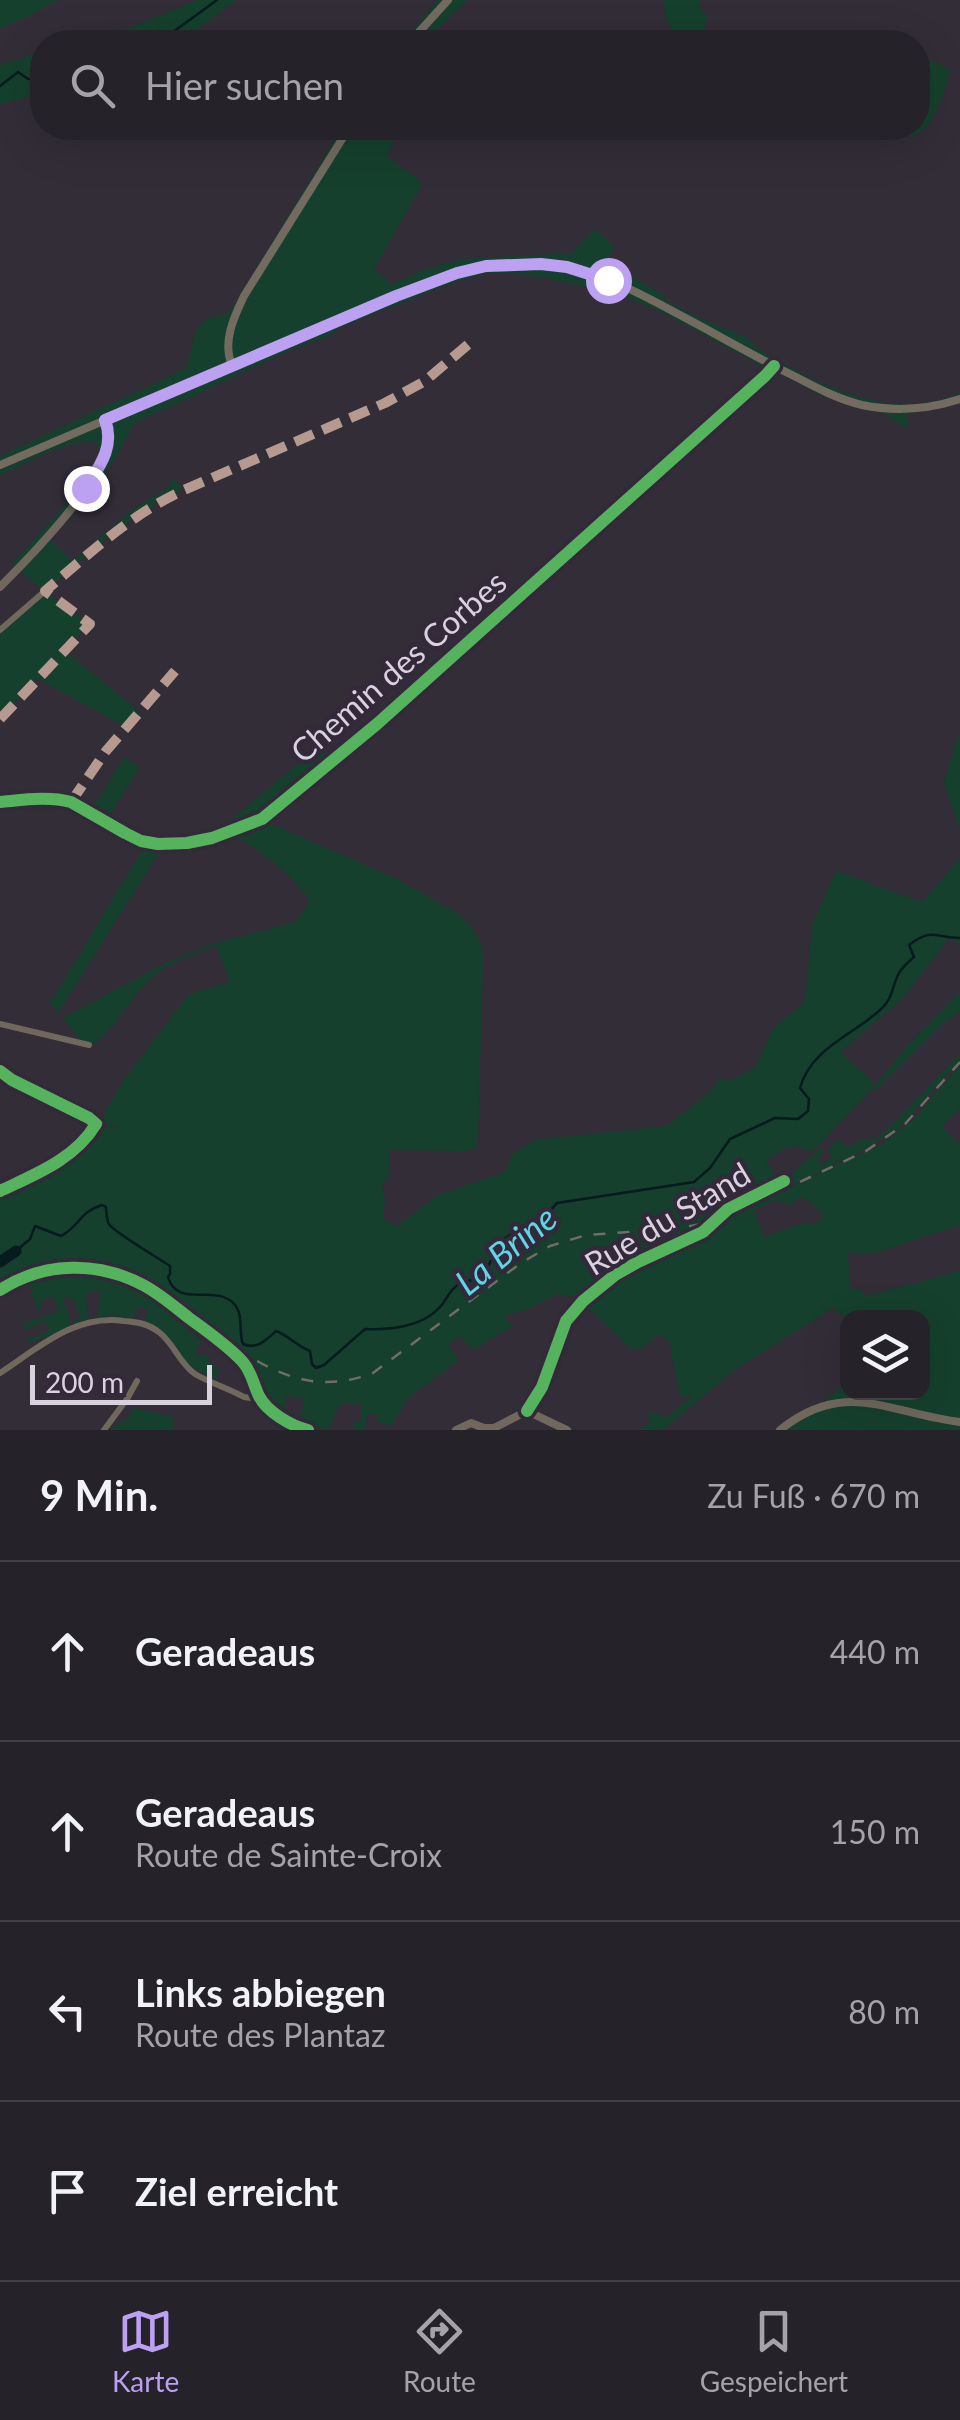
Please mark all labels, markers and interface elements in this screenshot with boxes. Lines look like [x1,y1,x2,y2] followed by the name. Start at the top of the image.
[30,30,930,140] search box
[65,58,120,113] icon: search
[145,62,344,108] text: Hier suchen
[586,258,632,304] route start
[64,466,110,512] route end
[282,562,514,770] street label: Chemin des Corbes
[577,1153,757,1283] street label: Rue du Stand
[446,1196,564,1302] water label: La Brine
[840,1310,930,1400] map controls
[840,1310,930,1400] button: layers
[30,1360,212,1404] scale bar
[45,1365,124,1399] text: 200 m
[40,1470,158,1520] text: 9 Min.
[707,1476,920,1515] text: Zu Fuß · 670 m
[40,1624,95,1679] icon: ahead
[135,1628,315,1674] text: Geradeaus
[830,1632,920,1671] text: 440 m
[135,1789,315,1835] text: Geradeaus
[40,1804,95,1859] icon: ahead
[830,1812,920,1851] text: 150 m
[135,1835,442,1874] text: Route de Sainte-Croix
[135,1969,386,2015] text: Links abbiegen
[40,1984,95,2039] icon: left
[848,1992,920,2031] text: 80 m
[135,2015,385,2054] text: Route des Plantaz
[40,2164,95,2219] icon: arrive
[135,2168,338,2214] text: Ziel erreicht
[112,2304,179,2398] tab: Karte
[403,2304,476,2398] tab: Route
[700,2304,848,2398] tab: Gespeichert

